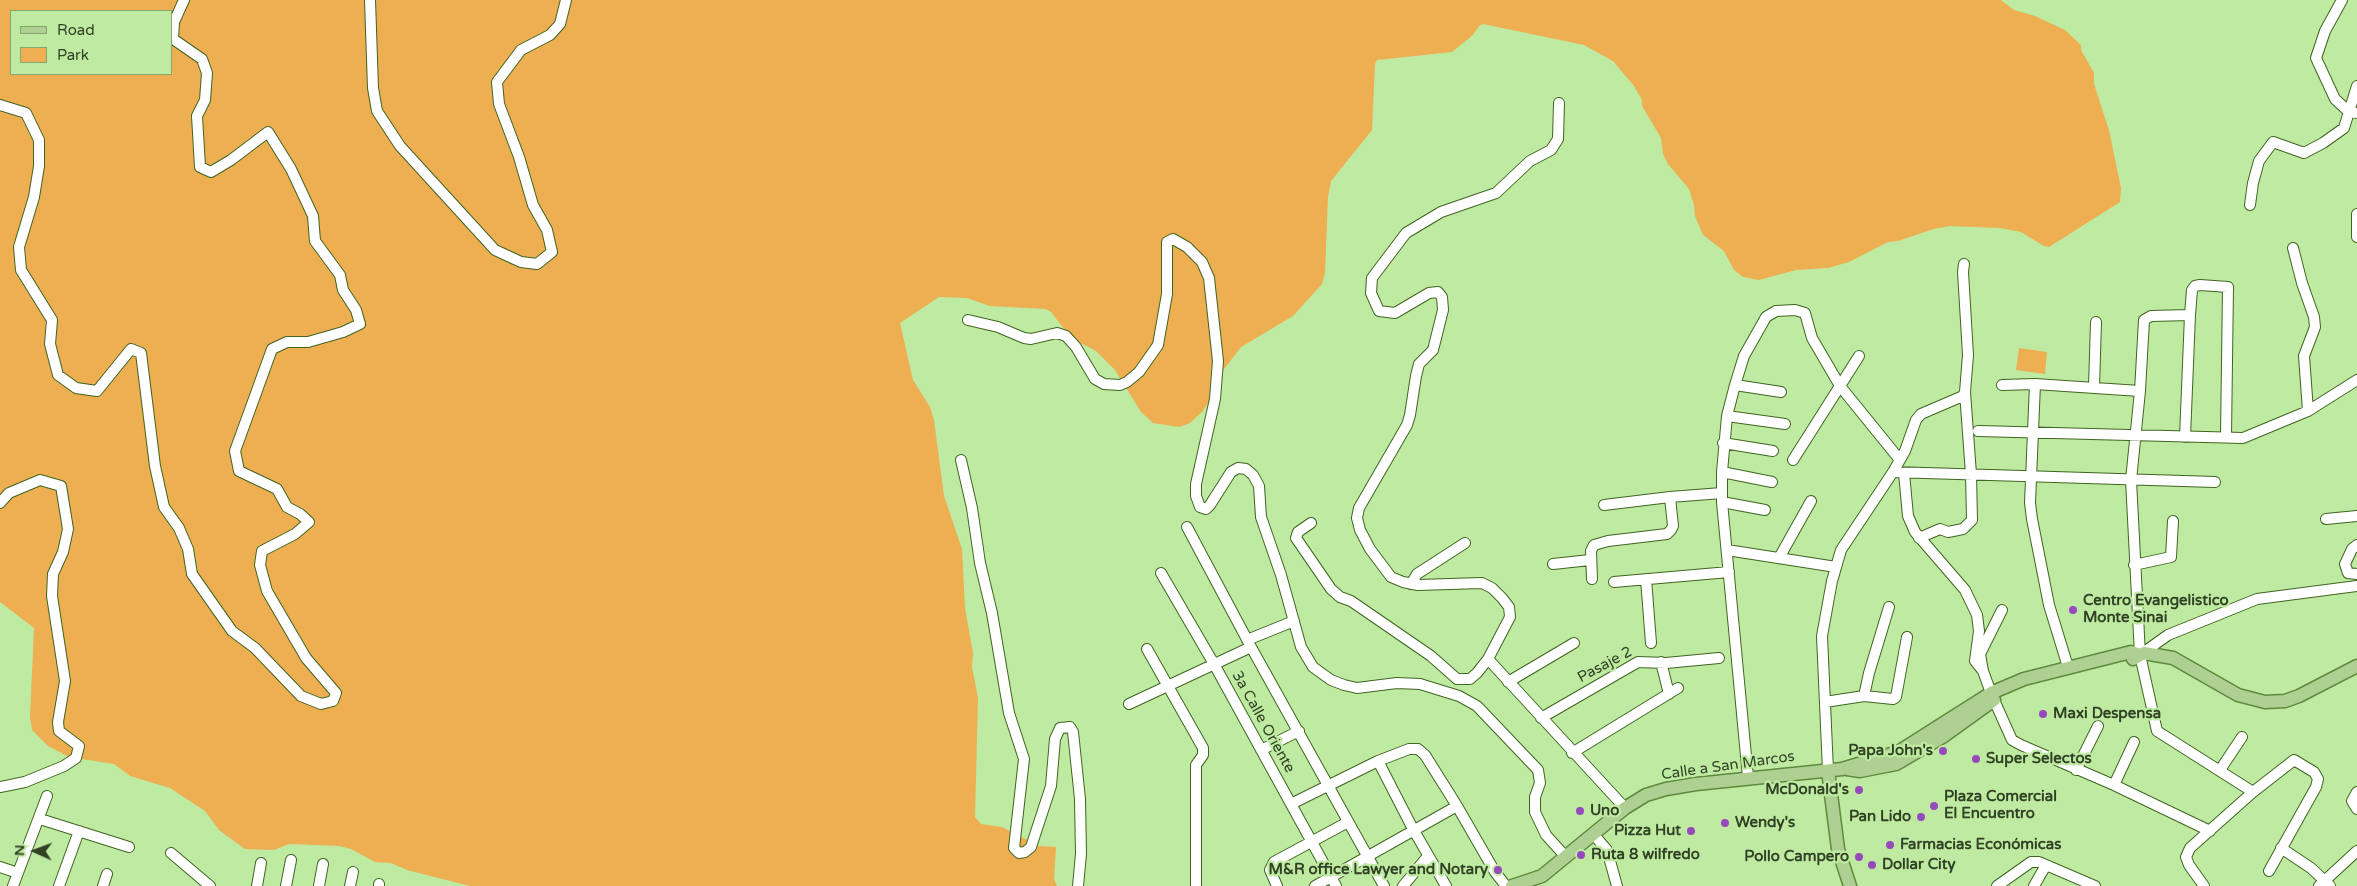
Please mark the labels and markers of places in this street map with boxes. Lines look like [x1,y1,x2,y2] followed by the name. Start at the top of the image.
[2083,592,2229,627] place label: Centro Evangelistico Monte Sinai
[2067,604,2079,616] marker: Centro Evangelistico Monte Sinai
[2053,705,2161,723] place label: Maxi Despensa
[2037,708,2049,720] marker: Maxi Despensa
[1848,742,1933,760] place label: Papa John's
[1937,745,1949,757] marker: Papa John's
[1986,750,2092,768] place label: Super Selectos
[1970,753,1982,765] marker: Super Selectos
[1765,781,1849,799] place label: McDonald's
[1853,784,1865,796] marker: McDonald's
[1944,788,2057,823] place label: Plaza Comercial El Encuentro
[1928,800,1940,812] marker: Plaza Comercial El Encuentro
[1590,802,1619,820] place label: Uno
[1574,805,1586,817] marker: Uno
[1849,808,1911,826] place label: Pan Lido
[1915,811,1927,823] marker: Pan Lido
[1735,814,1795,832] place label: Wendy's
[1719,817,1731,829] marker: Wendy's
[1614,822,1681,840] place label: Pizza Hut
[1685,825,1697,837] marker: Pizza Hut
[1900,836,2061,854] place label: Farmacias Económicas
[1884,839,1896,851] marker: Farmacias Económicas
[1591,846,1700,864] place label: Ruta 8 wilfredo
[1744,848,1849,866] place label: Pollo Campero
[1575,849,1587,861] marker: Ruta 8 wilfredo
[1853,851,1865,863] marker: Pollo Campero
[1882,856,1956,874] place label: Dollar City
[1866,859,1878,871] marker: Dollar City
[1268,861,1488,879] place label: M&R office Lawyer and Notary
[1492,864,1504,876] marker: M&R office Lawyer and Notary

